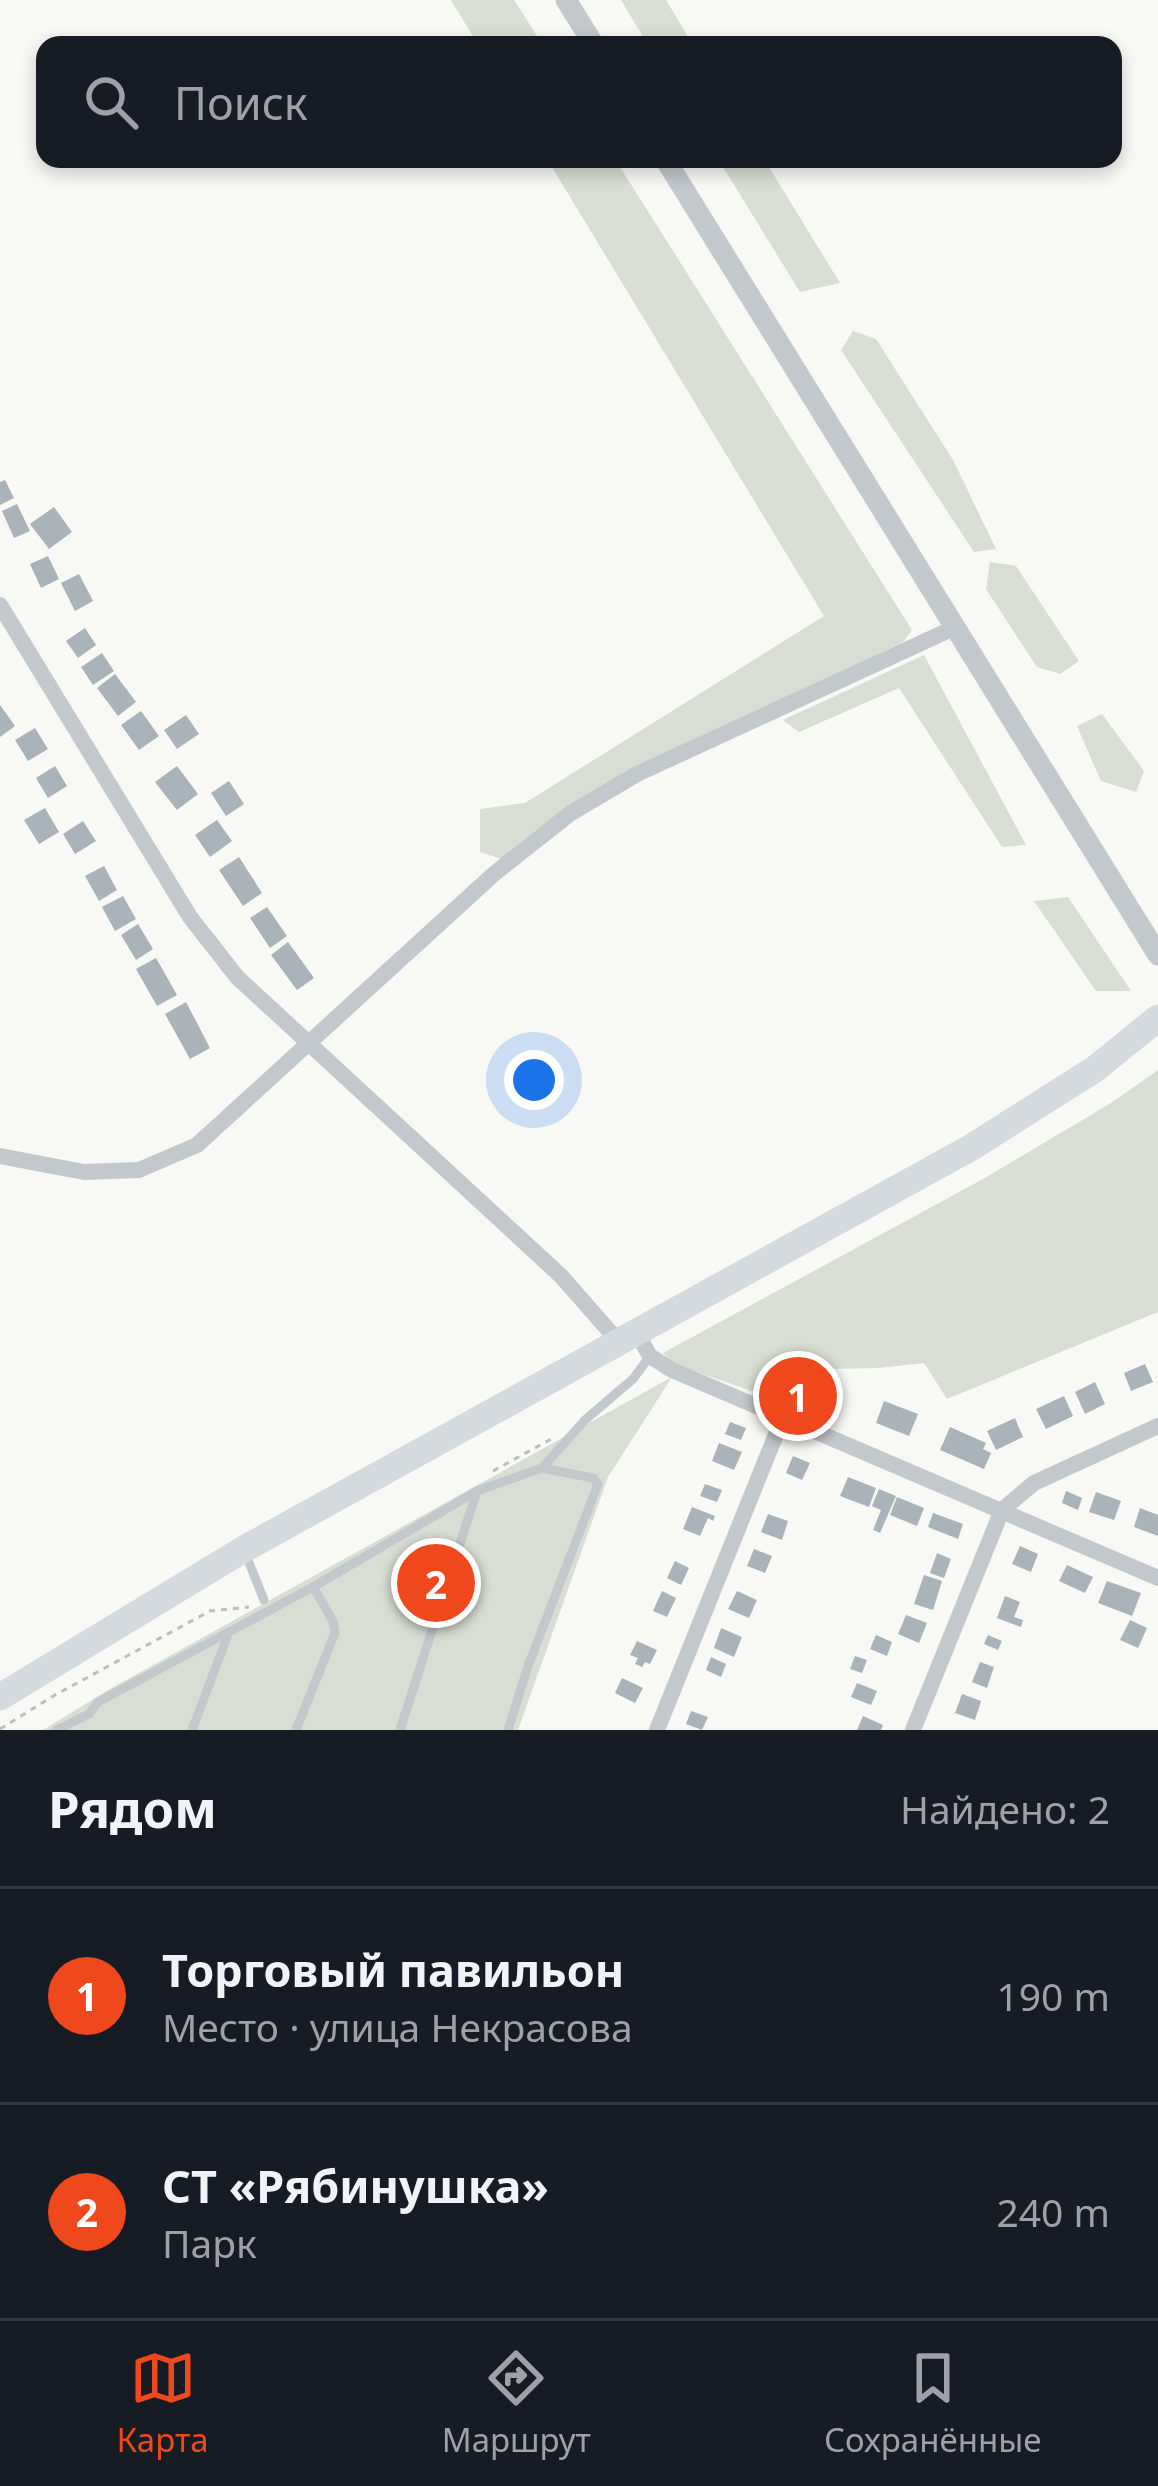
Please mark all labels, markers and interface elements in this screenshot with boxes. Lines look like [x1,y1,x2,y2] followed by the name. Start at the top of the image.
[36,36,1122,168] search box
[78,69,144,135] icon: search
[174,72,308,133] text: Поиск
[504,1050,564,1110] your location
[759,1351,837,1441] pin: 1
[397,1538,475,1628] pin: 2
[48,1773,217,1843] text: Рядом
[900,1782,1110,1835] text: Найдено: 2
[162,1939,624,2000] text: Торговый павильон
[76,1969,98,2022] text: 1
[996,1969,1110,2022] text: 190 m
[162,2000,633,2053] text: Место · улица Некрасова
[162,2155,549,2216] text: СТ «Рябинушка»
[76,2185,98,2238] text: 2
[996,2185,1110,2238] text: 240 m
[162,2216,257,2269] text: Парк
[117,2345,209,2462] tab: Карта
[442,2345,591,2462] tab: Маршрут
[824,2345,1041,2462] tab: Сохранённые

